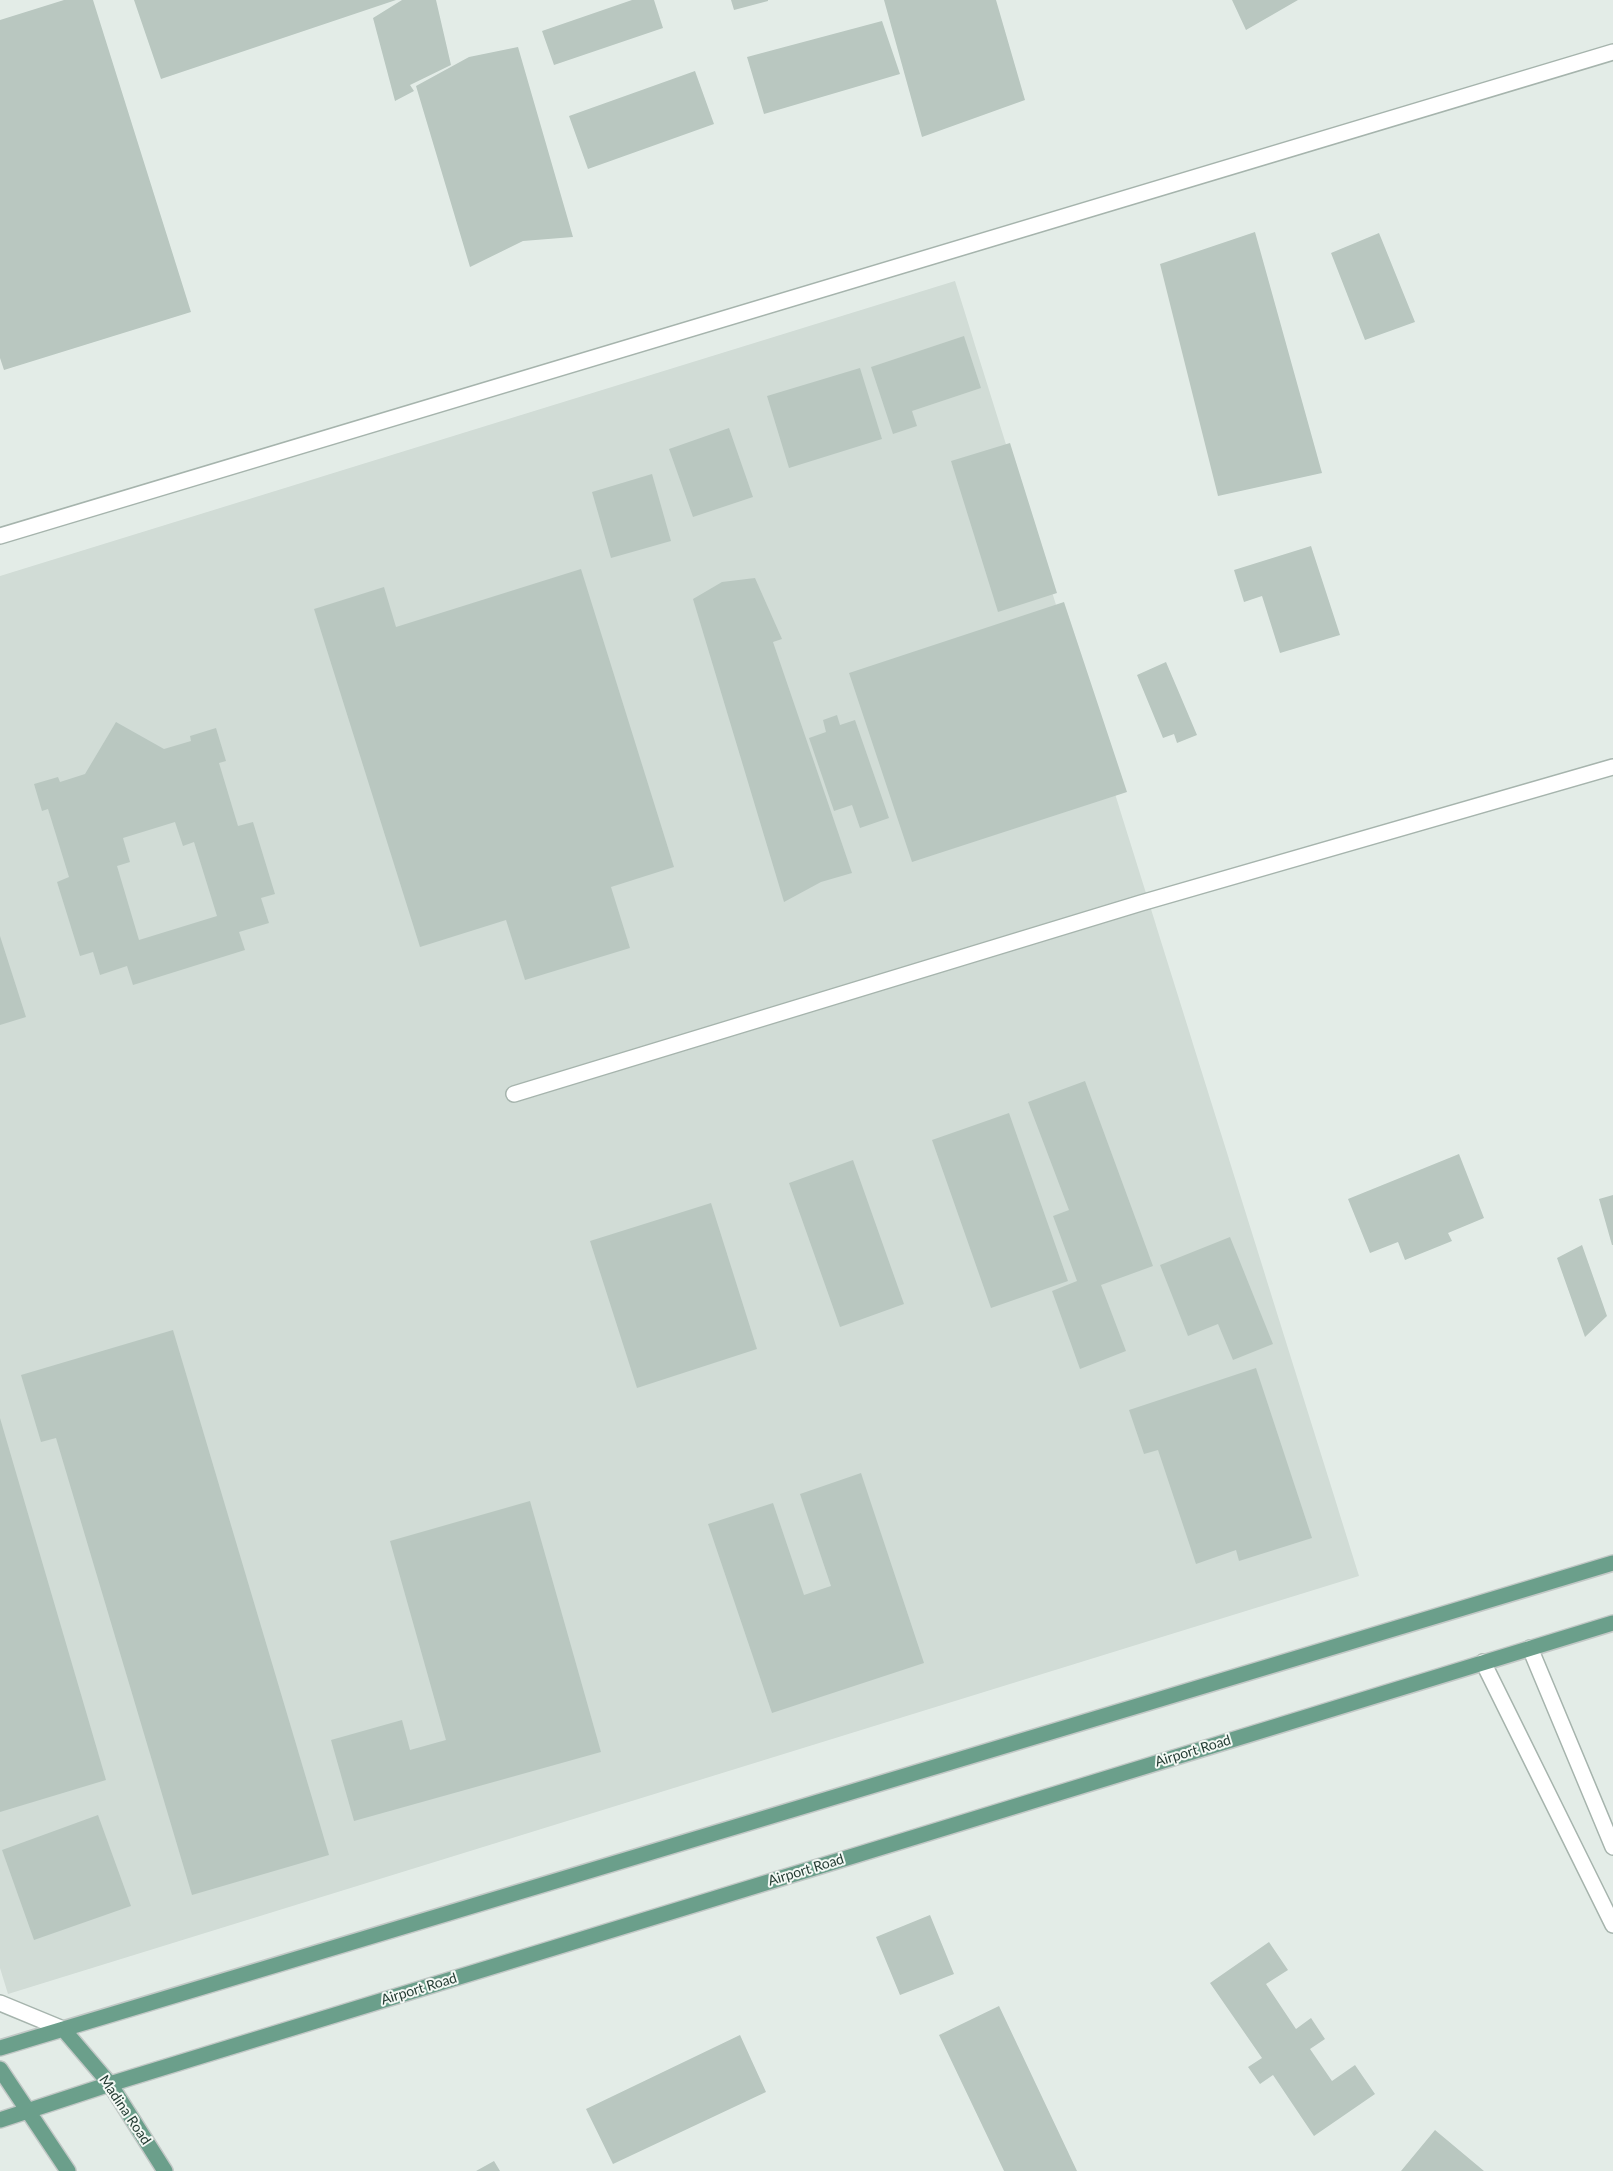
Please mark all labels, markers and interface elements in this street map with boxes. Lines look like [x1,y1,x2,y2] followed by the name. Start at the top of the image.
[1153,1731,1233,1771] street label: Airport Road
[766,1850,846,1890] street label: Airport Road
[379,1969,459,2009] street label: Airport Road
[96,2072,154,2148] street label: Madina Road

